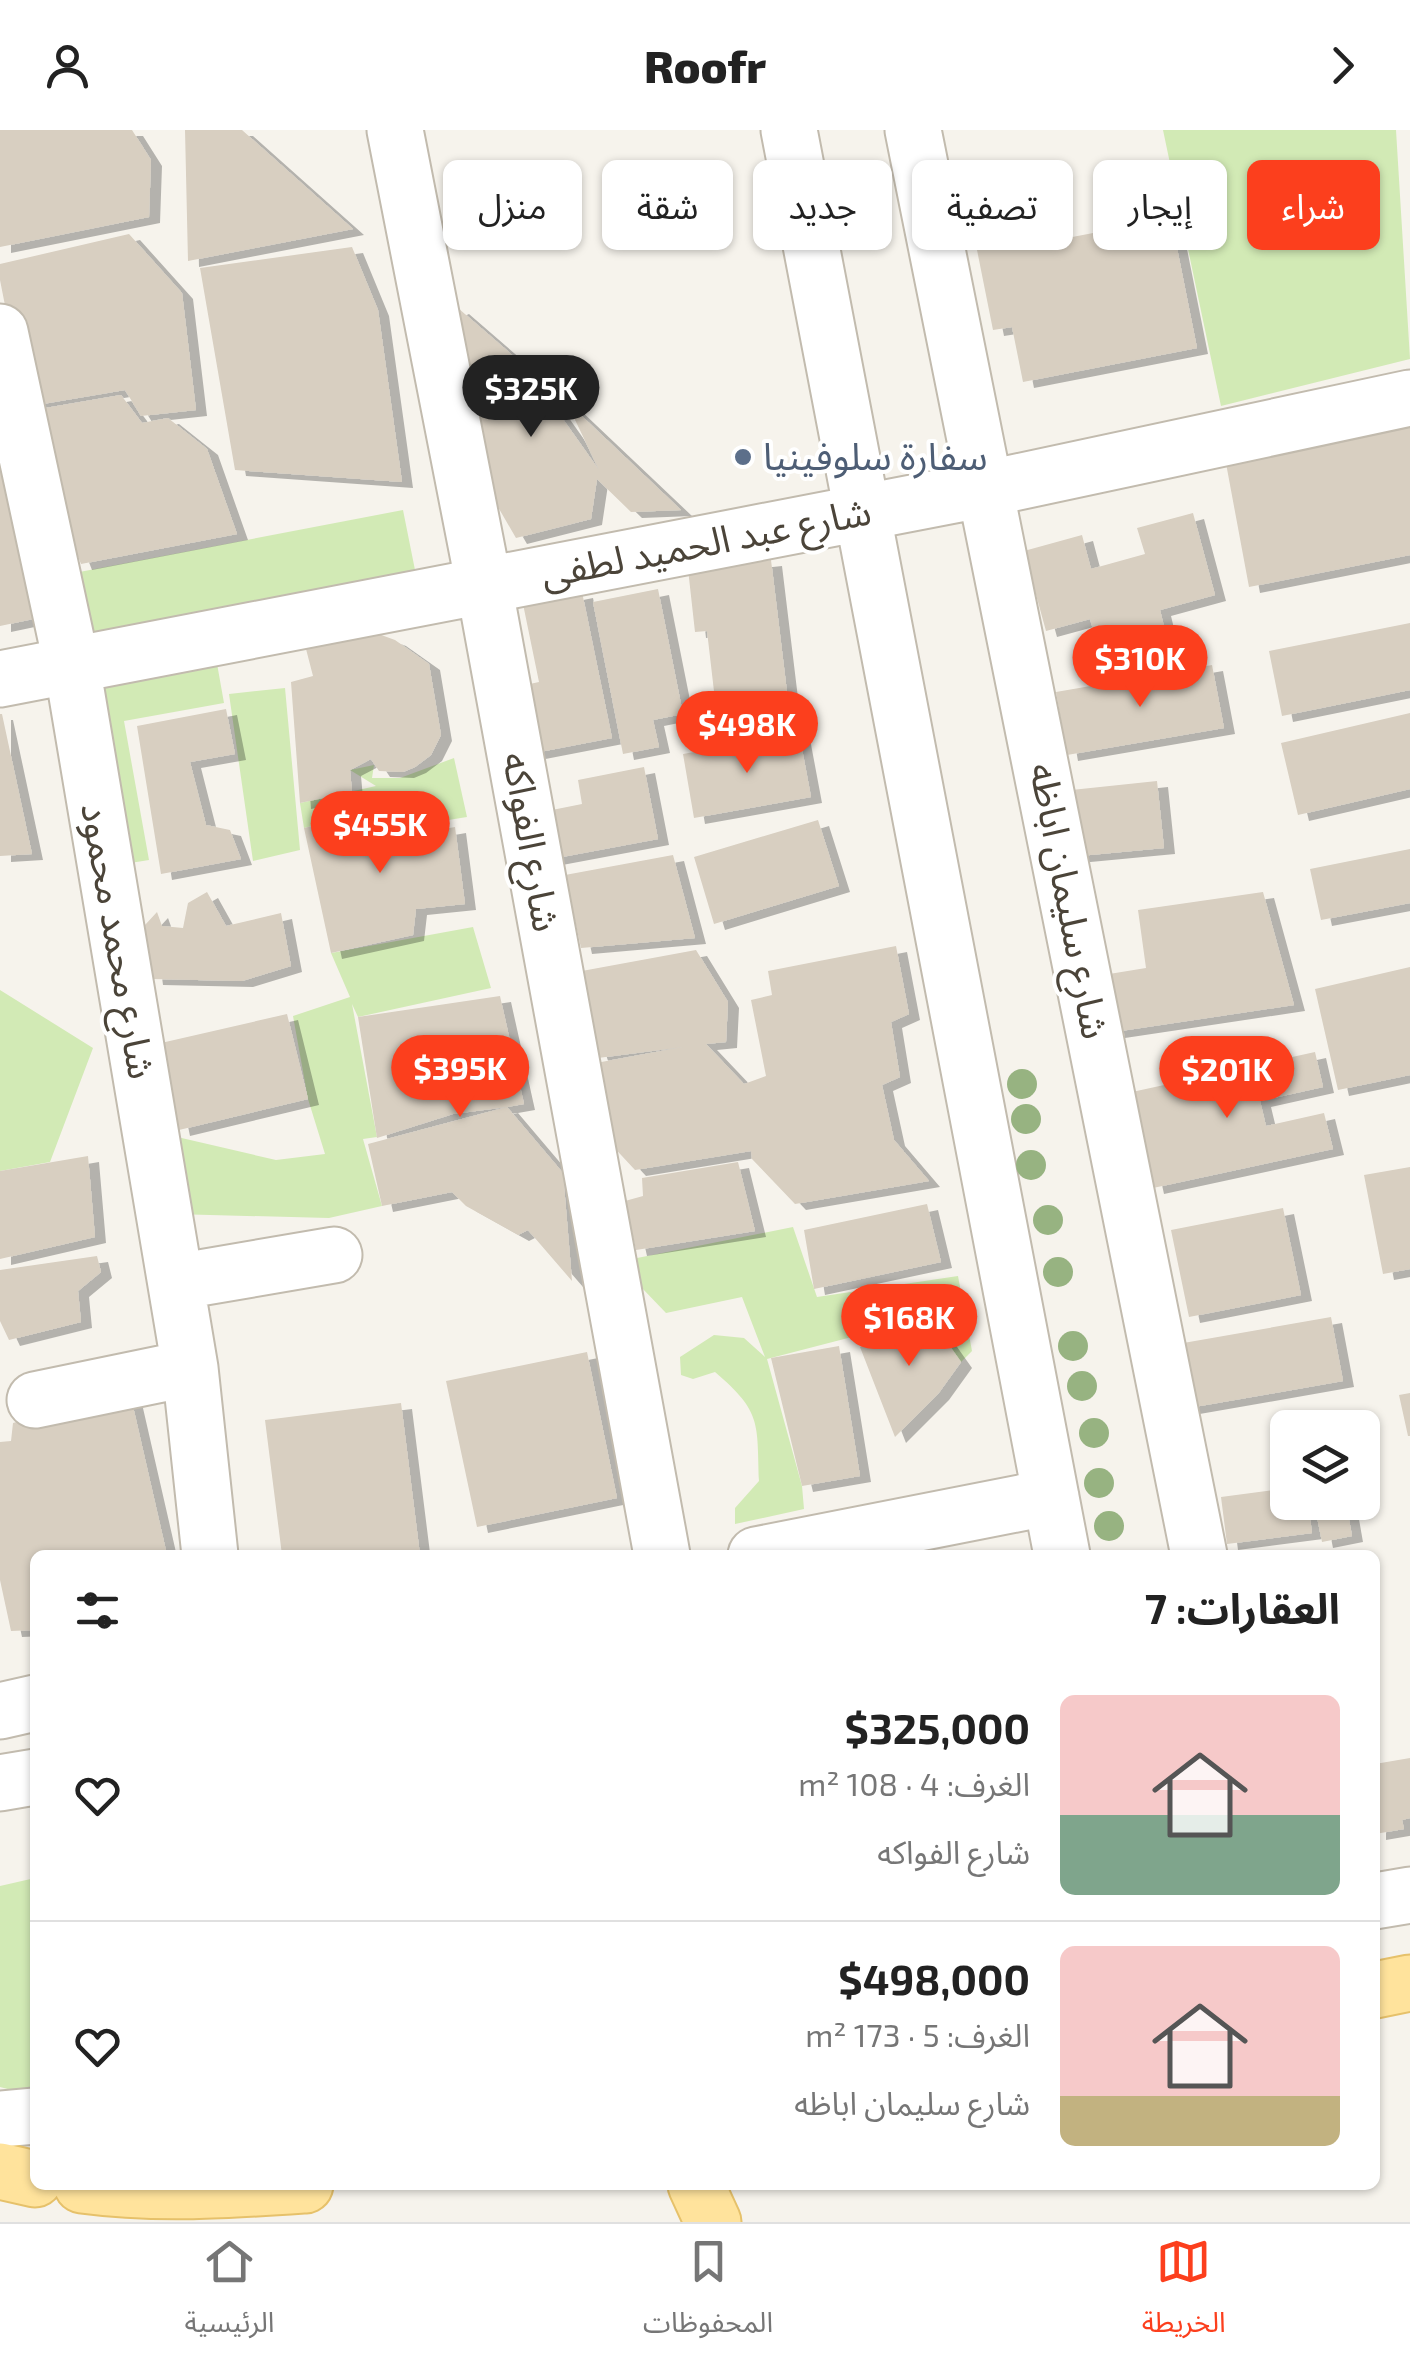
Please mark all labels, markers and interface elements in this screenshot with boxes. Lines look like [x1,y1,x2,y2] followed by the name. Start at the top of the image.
[40,38,95,93] icon: person
[644,38,766,92] text: Roofr
[1315,38,1370,93] icon: forward
[443,160,582,250] chip: منزل
[602,160,733,250] chip: شقة
[753,160,892,250] chip: جديد
[912,160,1073,250] chip: تصفية
[1093,160,1227,250] chip: إيجار
[1247,160,1380,250] chip: شراء
[461,355,601,440] pin: $325K
[484,368,578,406] text: $325K
[763,432,988,479] place label: سفارة سلوفينيا
[732,446,754,468] marker: سفارة سلوفينيا
[537,487,876,602] street label: شارع عبد الحميد لطفى
[1070,625,1210,710] pin: $310K
[1094,638,1186,676] text: $310K
[677,691,817,776] pin: $498K
[698,704,796,742] text: $498K
[488,748,571,936] street label: شارع الفواكه
[1015,759,1120,1044] street label: شارع سليمان اباظه
[310,791,450,876] pin: $455K
[66,799,167,1084] street label: شارع محمد محمود
[333,804,427,842] text: $455K
[390,1035,530,1120] pin: $395K
[1157,1036,1297,1121] pin: $201K
[413,1048,507,1086] text: $395K
[1181,1049,1273,1087] text: $201K
[839,1284,979,1369] pin: $168K
[863,1297,955,1335] text: $168K
[1270,1410,1380,1520] map controls
[1270,1410,1380,1520] button: layers
[1145,1582,1340,1632] text: العقارات: 7
[70,1583,125,1638] icon: filters
[845,1702,1030,1752] text: $325,000
[1140,1735,1260,1855] icon: home
[798,1764,1030,1802] text: الغرف: 4 · 108 m²
[70,1768,125,1823] icon: heart
[877,1832,1030,1870] text: شارع الفواكه
[838,1953,1030,2003] text: $498,000
[1140,1986,1260,2106] icon: home
[805,2015,1030,2053] text: الغرف: 5 · 173 m²
[70,2019,125,2074] icon: heart
[794,2083,1030,2121] text: شارع سليمان اباظه
[184,2234,274,2353] tab: الرئيسية
[643,2234,773,2353] tab: المحفوظات
[1142,2234,1226,2353] tab: الخريطة

